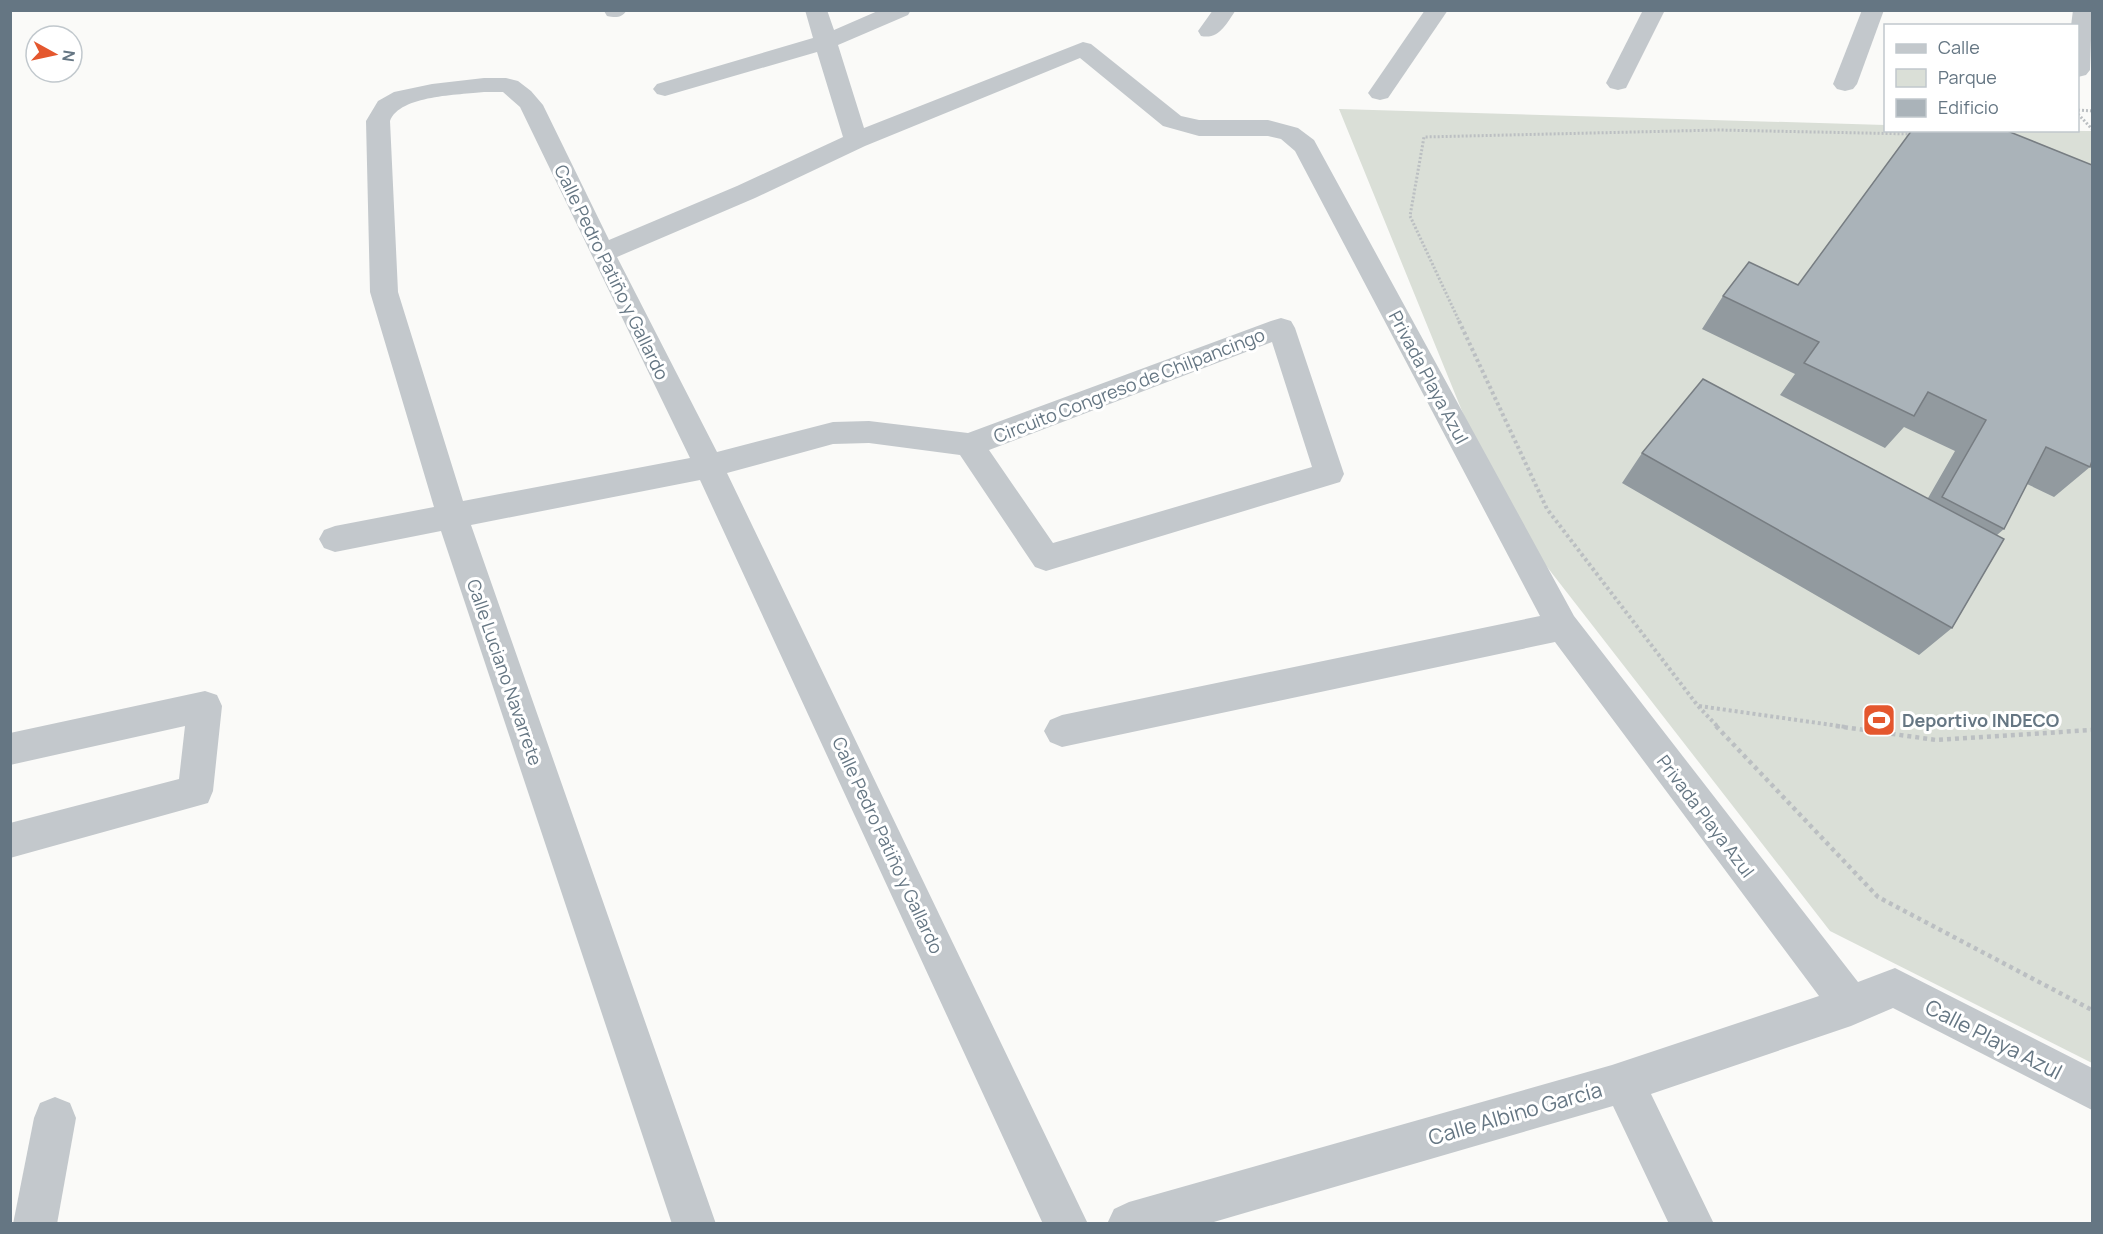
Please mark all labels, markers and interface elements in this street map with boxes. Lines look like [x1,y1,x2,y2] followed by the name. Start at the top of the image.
[24,24,84,84] north arrow
[1884,24,2079,132] legend
[1938,35,1980,59] text: Calle
[57,49,81,63] text: N
[1938,65,1997,89] text: Parque
[1938,95,1999,119] text: Edificio
[549,160,675,384] street label: Calle Pedro Patiño y Gallardo
[1384,306,1474,448] street label: Privada Playa Azul
[990,322,1268,448] street label: Circuito Congreso de Chilpancingo
[462,576,548,768] street label: Calle Luciano Navarrete
[1861,702,1897,738] sports icon: Deportivo INDECO
[1902,708,2059,732] place label: Deportivo INDECO
[827,733,949,957] street label: Calle Pedro Patiño y Gallardo
[1652,750,1760,882] street label: Privada Playa Azul
[1921,992,2067,1086] street label: Calle Playa Azul
[1425,1075,1605,1151] street label: Calle Albino García

